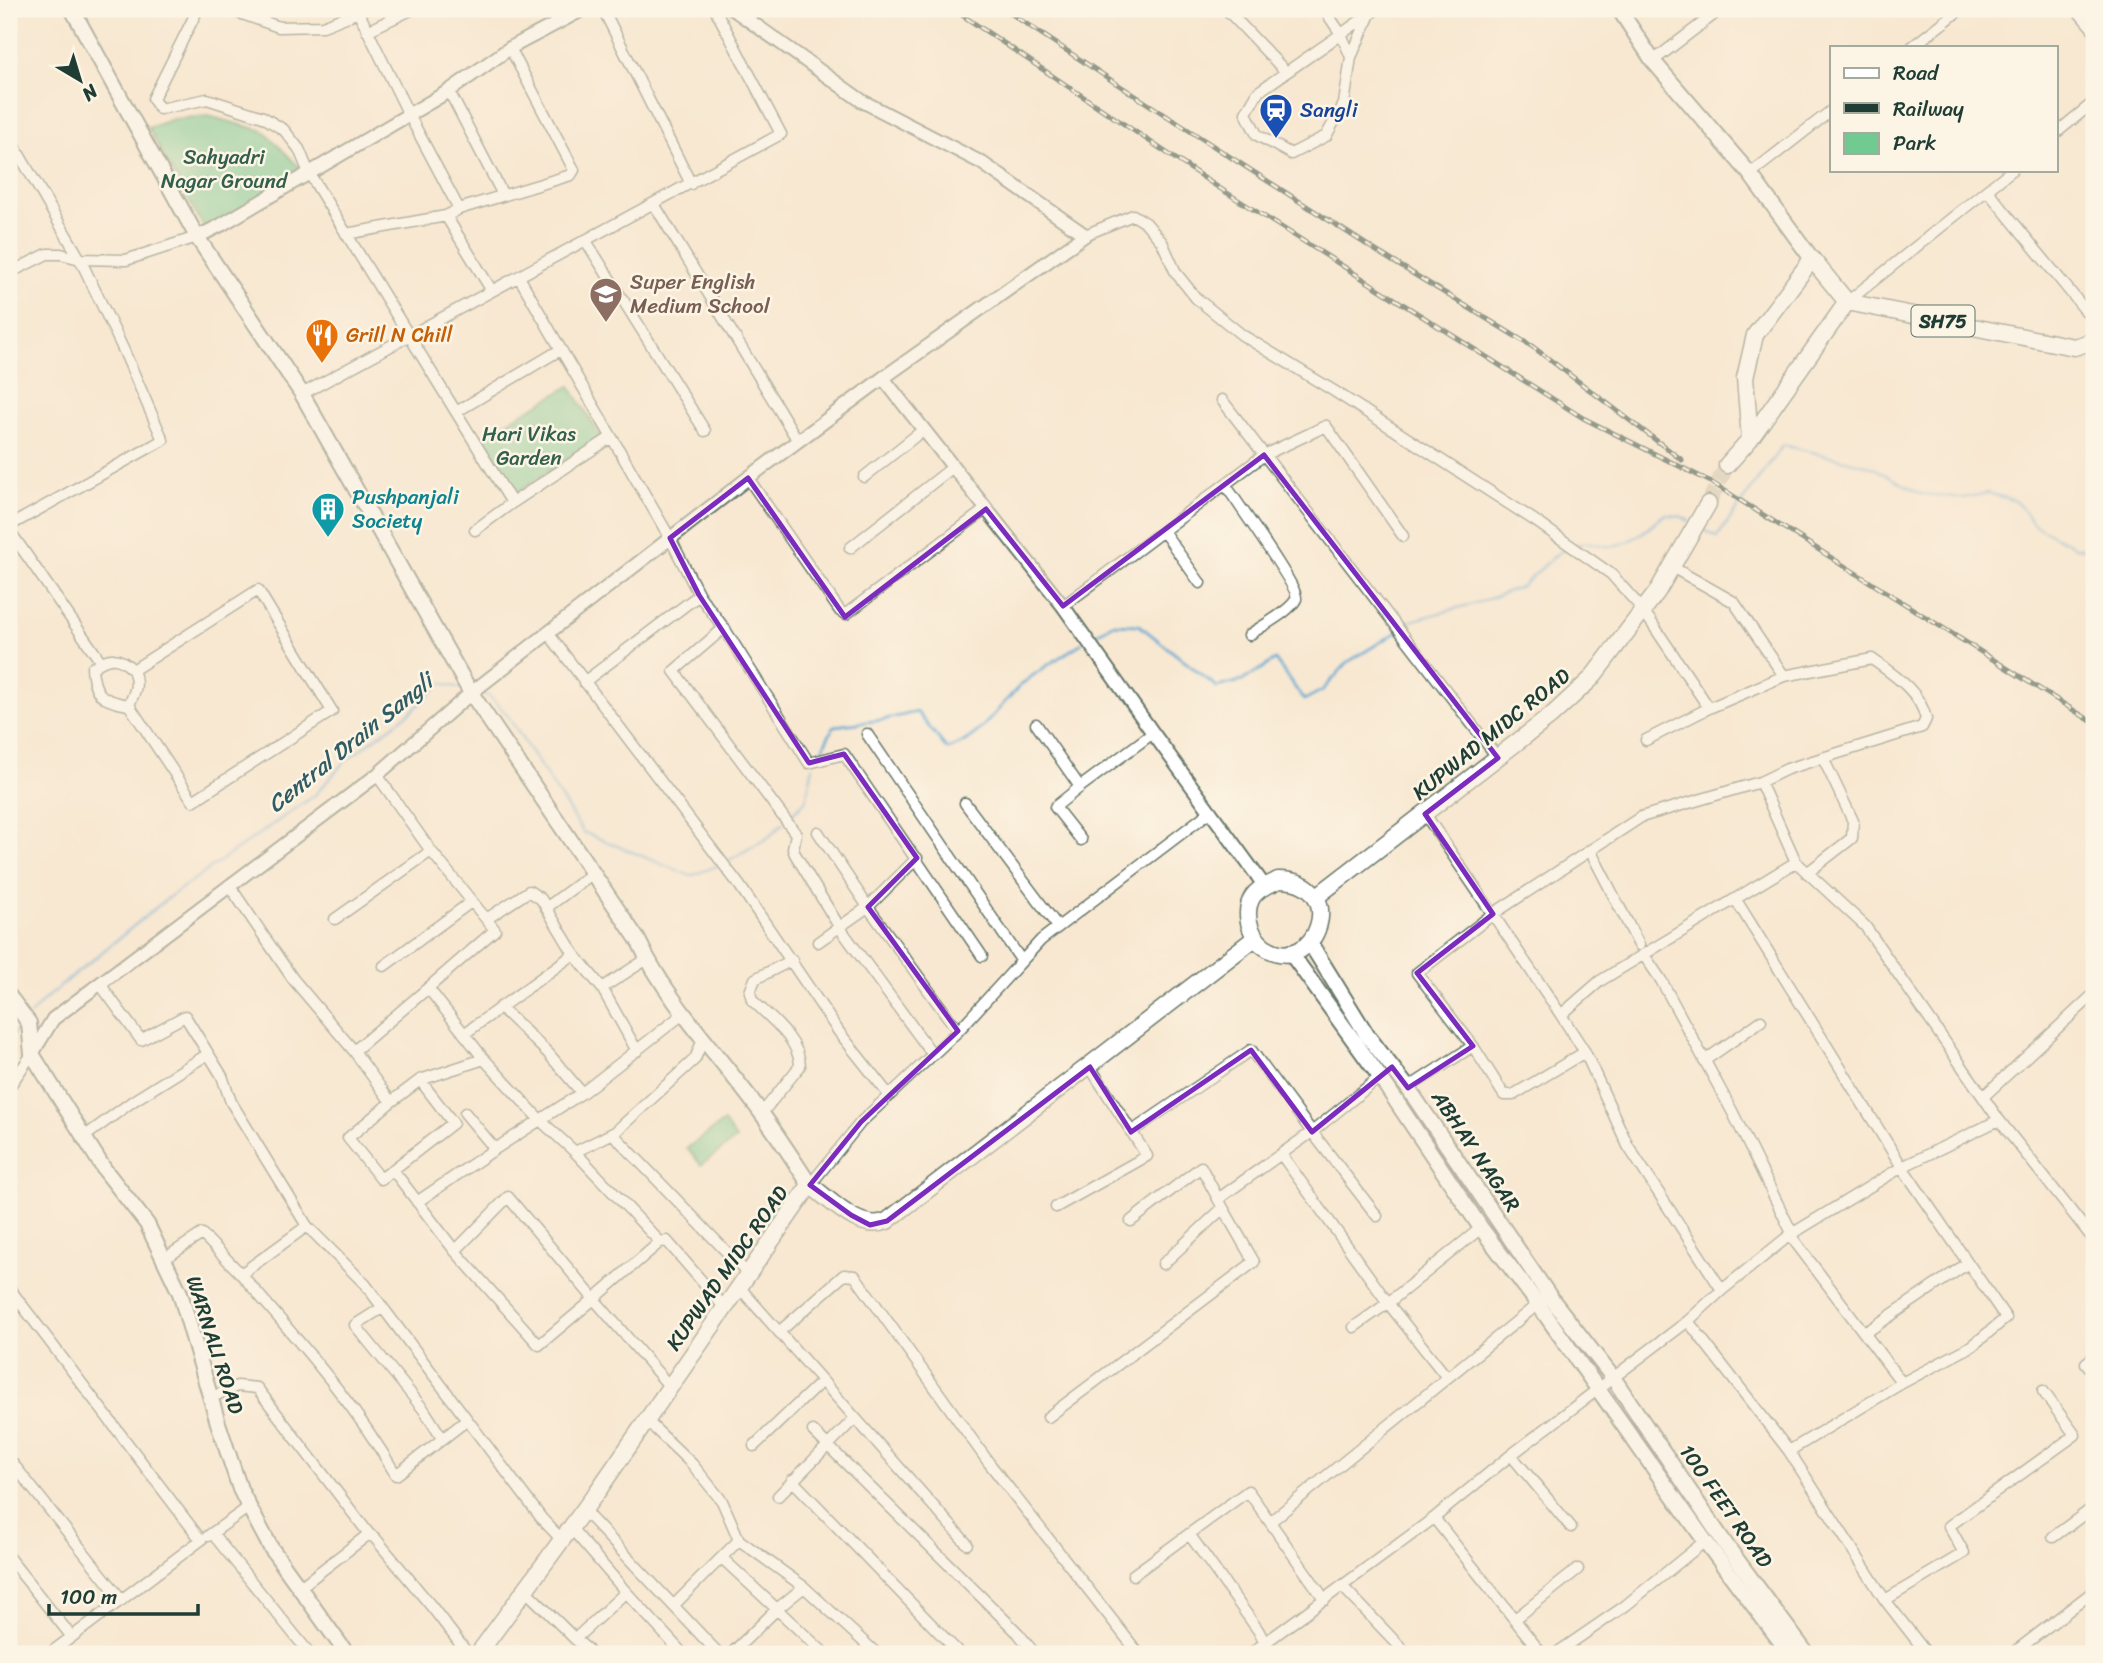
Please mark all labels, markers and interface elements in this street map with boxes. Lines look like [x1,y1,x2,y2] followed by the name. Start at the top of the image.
[46,46,116,116] north arrow
[1830,46,2058,172] legend
[1893,54,1940,92] text: Road
[74,75,106,111] text: N
[1893,90,1964,128] text: Railway
[1257,91,1295,140] station icon: Sangli
[1300,91,1359,129] place label: Sangli
[1893,124,1936,162] text: Park
[161,138,289,200] park label: Sahyadri Nagar Ground
[630,263,771,325] place label: Super English Medium School
[587,275,625,324] school or university icon: Super English Medium School
[1912,306,1974,336] road number: SH75
[303,316,341,365] restaurant icon: Grill N Chill
[346,316,453,354] place label: Grill N Chill
[482,415,576,477] park label: Hari Vikas Garden
[352,478,460,540] place label: Pushpanjali Society
[309,490,347,539] building icon: Pushpanjali Society
[1403,657,1579,810] street label: KUPWAD MIDC ROAD
[258,660,446,824] water label: Central Drain Sangli
[1420,1081,1531,1220] street label: ABHAY NAGAR
[655,1177,799,1359] street label: KUPWAD MIDC ROAD
[175,1271,255,1420] street label: WARNALI ROAD
[1669,1436,1783,1577] street label: 100 FEET ROAD
[49,1572,198,1616] scale bar
[60,1578,117,1616] text: 100 m

